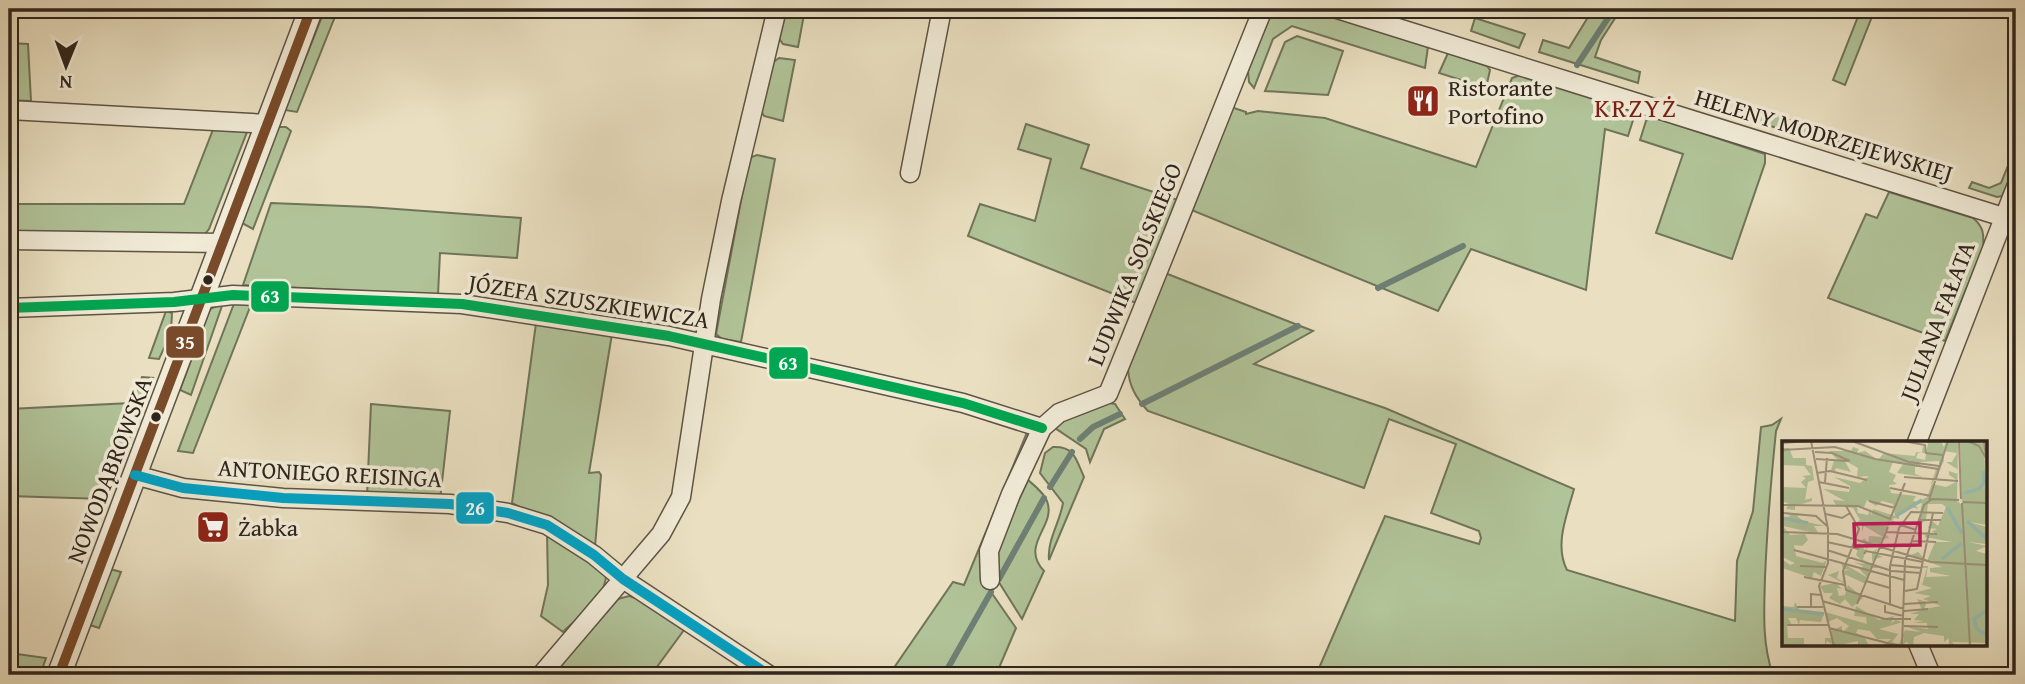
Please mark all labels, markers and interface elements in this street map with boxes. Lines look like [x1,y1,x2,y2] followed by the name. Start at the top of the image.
[32,32,102,102] north arrow
[59,69,72,97] text: N
[1448,70,1553,133] place label: Ristorante Portofino
[1691,79,1957,191] street label: HELENY MODRZEJEWSKIEJ
[1404,82,1442,120] restaurant icon: Ristorante Portofino
[1594,88,1678,127] district label: KRZYŻ
[1077,157,1191,371] street label: LUDWIKA SOLSKIEGO
[1889,236,1984,409] street label: JULIANA FAŁATA
[463,264,712,337] street label: JÓZEFA SZUSZKIEWICZA
[201,273,215,287] unlabelled marker
[250,280,290,313] line badge: 63
[260,282,280,310] text: 63
[165,325,205,359] line badge: 35
[175,328,195,356] text: 35
[768,346,809,380] line badge: 63
[778,349,798,377] text: 63
[57,371,161,568] street label: NOWODĄBROWSKA
[149,410,163,424] unlabelled marker
[1782,441,1986,646] inset map
[217,450,443,496] street label: ANTONIEGO REISINGA
[455,491,495,525] line badge: 26
[465,494,485,522] text: 26
[194,508,232,546] supermarket icon: Żabka
[238,510,299,545] place label: Żabka

